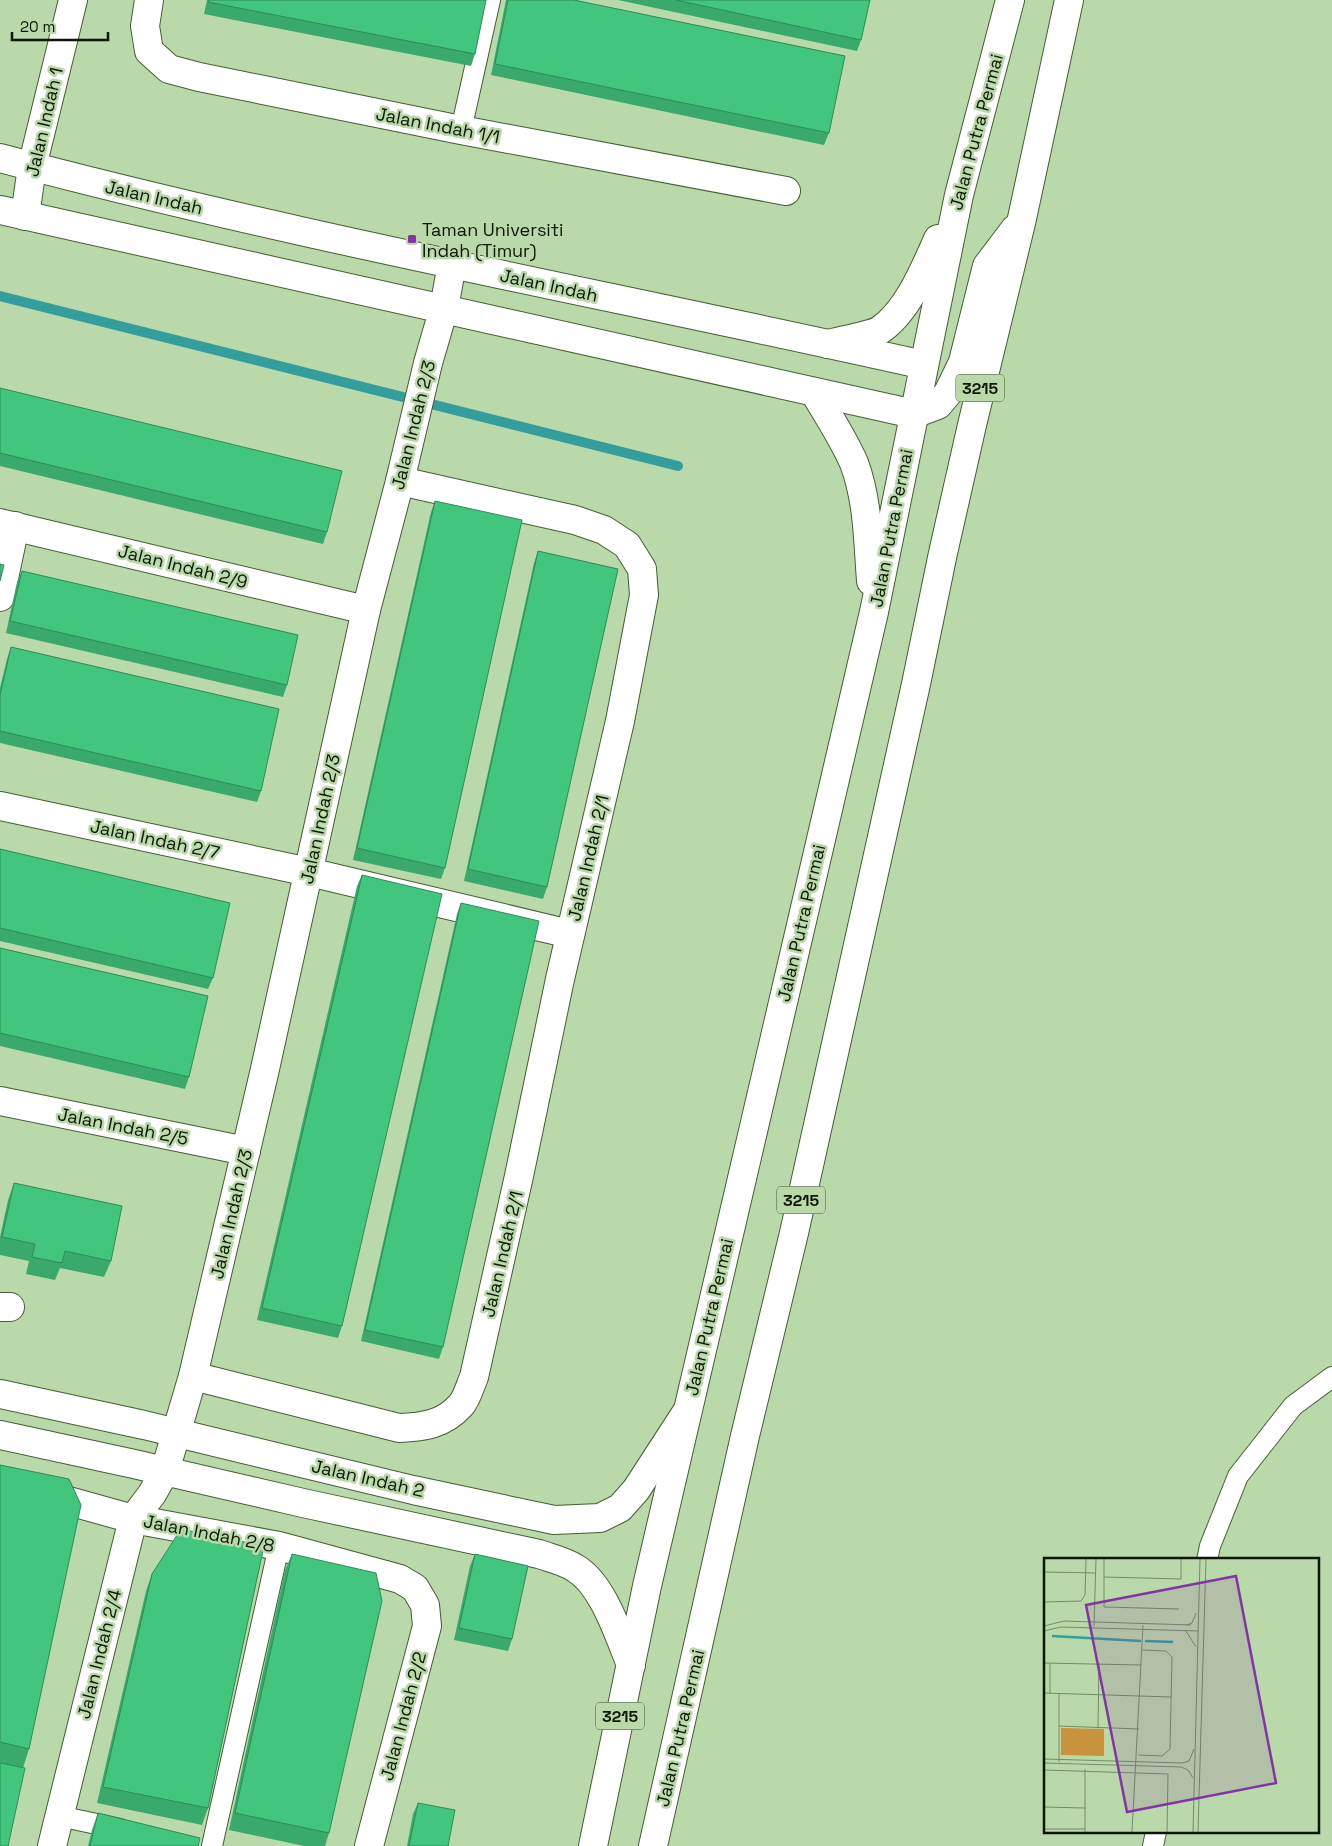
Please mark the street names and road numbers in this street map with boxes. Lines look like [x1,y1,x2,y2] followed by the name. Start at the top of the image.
[944,51,1008,213] street label: Jalan Putra Permai
[20,65,68,179] street label: Jalan Indah 1
[374,102,502,148] street label: Jalan Indah 1/1
[103,175,205,219] street label: Jalan Indah
[498,263,600,307] street label: Jalan Indah
[386,358,440,492] street label: Jalan Indah 2/3
[956,374,1004,402] road number: 3215
[864,447,918,609] street label: Jalan Putra Permai
[116,539,250,593] street label: Jalan Indah 2/9
[295,752,345,886] street label: Jalan Indah 2/3
[562,793,614,923] street label: Jalan Indah 2/1
[88,814,222,864] street label: Jalan Indah 2/7
[772,842,830,1004] street label: Jalan Putra Permai
[56,1102,190,1150] street label: Jalan Indah 2/5
[205,1147,257,1281] street label: Jalan Indah 2/3
[777,1186,825,1214] road number: 3215
[476,1189,528,1319] street label: Jalan Indah 2/1
[680,1236,738,1398] street label: Jalan Putra Permai
[309,1454,427,1502] street label: Jalan Indah 2
[142,1509,276,1557] street label: Jalan Indah 2/8
[72,1587,126,1721] street label: Jalan Indah 2/4
[651,1647,709,1809] street label: Jalan Putra Permai
[375,1649,431,1783] street label: Jalan Indah 2/2
[596,1702,644,1730] road number: 3215

